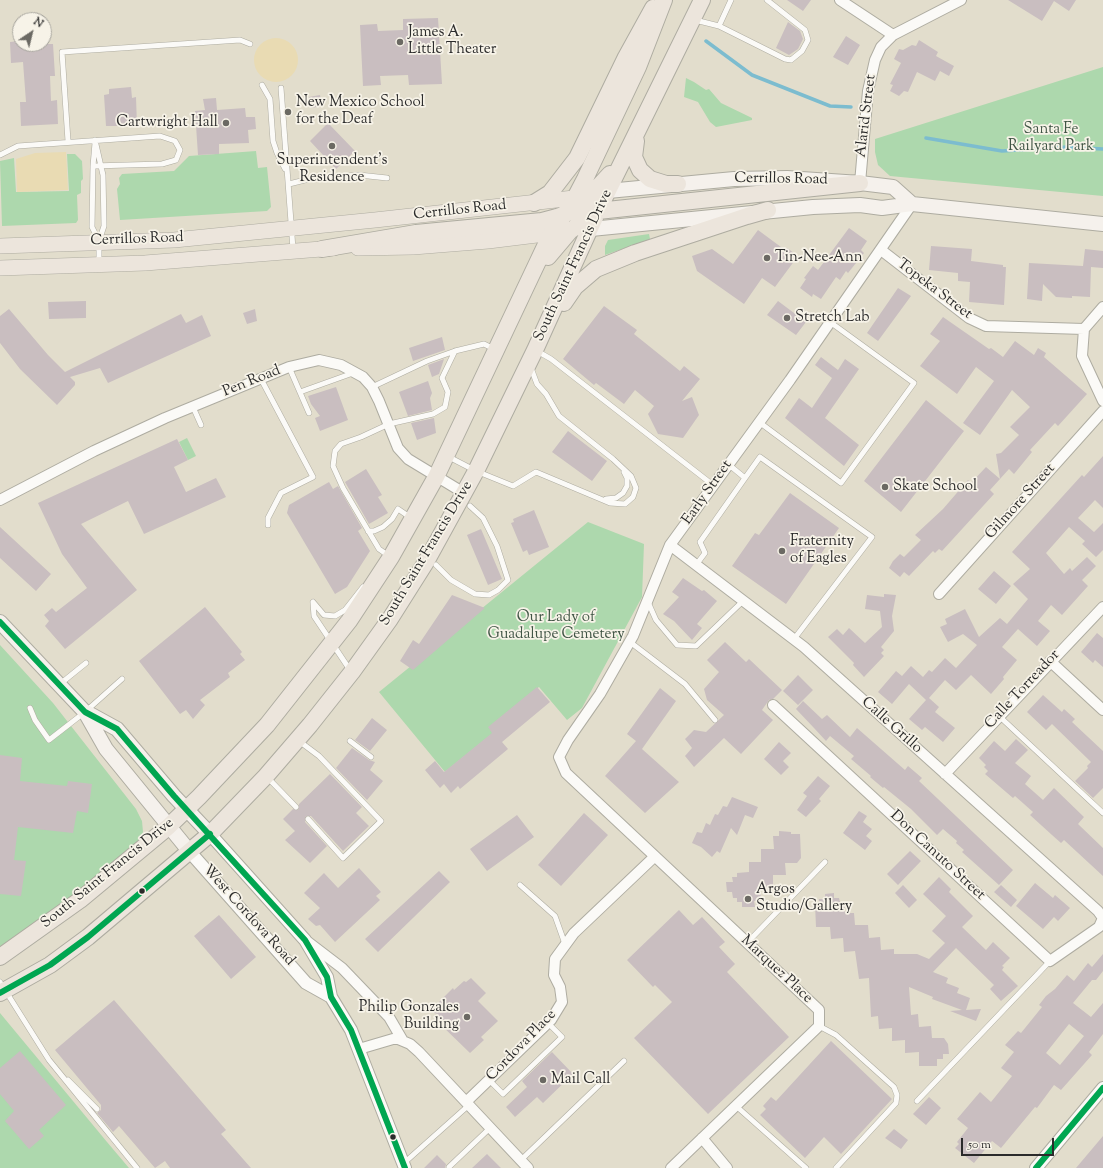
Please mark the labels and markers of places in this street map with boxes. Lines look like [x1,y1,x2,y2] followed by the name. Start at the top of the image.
[408,24,496,59] place label: James A. Little Theater
[395,37,405,47] marker: James A. Little Theater
[296,94,425,129] place label: New Mexico School for the Deaf
[283,107,293,117] marker: New Mexico School for the Deaf
[116,114,218,132] place label: Cartwright Hall
[221,118,231,128] marker: Cartwright Hall
[327,141,337,151] marker: Superintendent's Residence
[277,152,387,187] place label: Superintendent's Residence
[775,249,863,267] place label: Tin-Nee-Ann
[762,253,772,263] marker: Tin-Nee-Ann
[795,309,869,327] place label: Stretch Lab
[782,313,792,323] marker: Stretch Lab
[893,478,977,496] place label: Skate School
[880,482,890,492] marker: Skate School
[790,533,854,568] place label: Fraternity of Eagles
[777,546,787,556] marker: Fraternity of Eagles
[756,881,852,916] place label: Argos Studio/Gallery
[137,886,147,896] unlabelled marker
[743,894,753,904] marker: Argos Studio/Gallery
[359,999,459,1034] place label: Philip Gonzales Building
[462,1012,472,1022] marker: Philip Gonzales Building
[551,1071,611,1089] place label: Mail Call
[538,1075,548,1085] marker: Mail Call
[388,1132,398,1142] unlabelled marker

